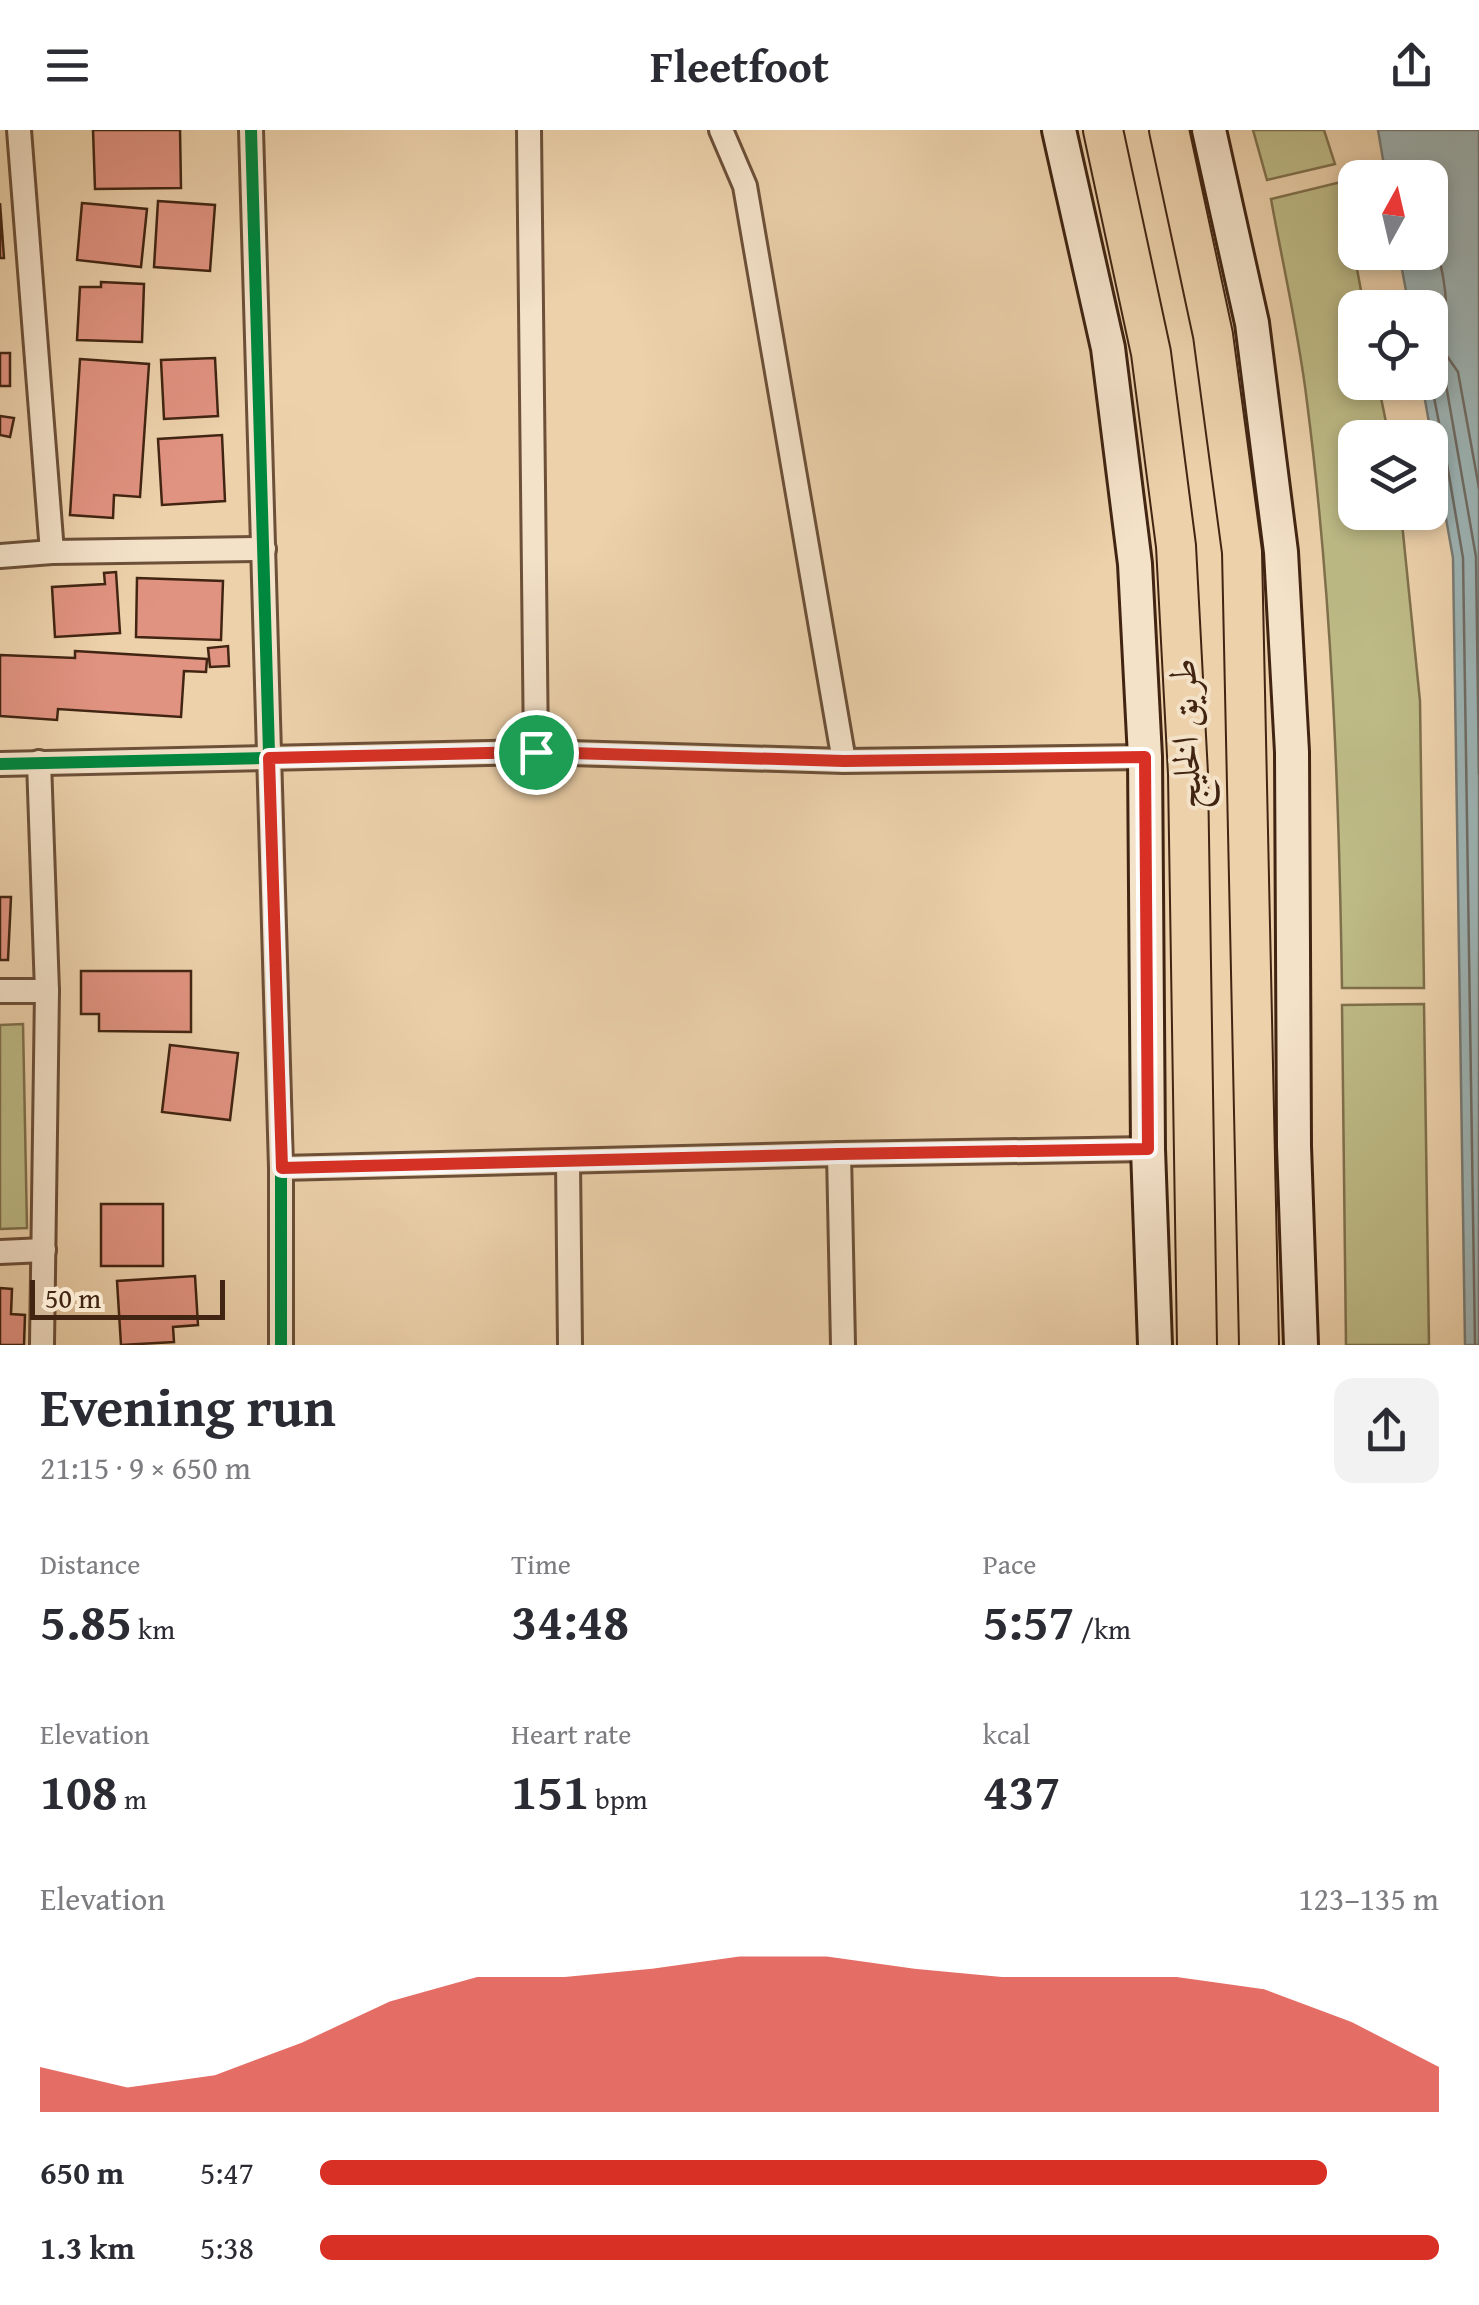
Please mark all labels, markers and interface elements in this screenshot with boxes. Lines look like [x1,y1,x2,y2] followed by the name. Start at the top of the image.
[650,33,829,98] text: Fleetfoot
[40,38,95,93] icon: menu
[1384,38,1439,93] icon: share
[1338,160,1448,270] north arrow
[1338,160,1448,530] map controls
[1338,290,1448,400] button: locate
[1338,420,1448,530] button: layers
[1153,657,1222,811] street label: طريق الخليج
[494,710,579,795] pin
[509,725,564,780] icon: arrive
[30,1275,225,1320] scale bar
[45,1277,101,1318] text: 50 m
[40,1366,336,1446] text: Evening run
[1334,1378,1439,1483] button: share
[40,1444,251,1491] text: 21:15 · 9 × 650 m
[40,1543,140,1584] text: Distance
[511,1543,571,1584] text: Time
[983,1543,1037,1584] text: Pace
[40,1584,132,1657] text: 5.85
[511,1584,629,1657] text: 34:48
[983,1584,1075,1657] text: 5:57
[132,1608,175,1649] text: km
[1075,1608,1131,1649] text: /km
[40,1713,150,1754] text: Elevation
[511,1713,631,1754] text: Heart rate
[983,1713,1030,1754] text: kcal
[40,1754,118,1827] text: 108
[511,1754,589,1827] text: 151
[983,1754,1060,1827] text: 437
[118,1778,147,1819] text: m
[589,1778,648,1819] text: bpm
[40,1875,165,1922] text: Elevation
[1298,1875,1439,1922] text: 123–135 m
[40,2149,124,2196] text: 650 m
[200,2149,254,2196] text: 5:47
[40,2224,135,2271] text: 1.3 km
[200,2224,254,2271] text: 5:38

